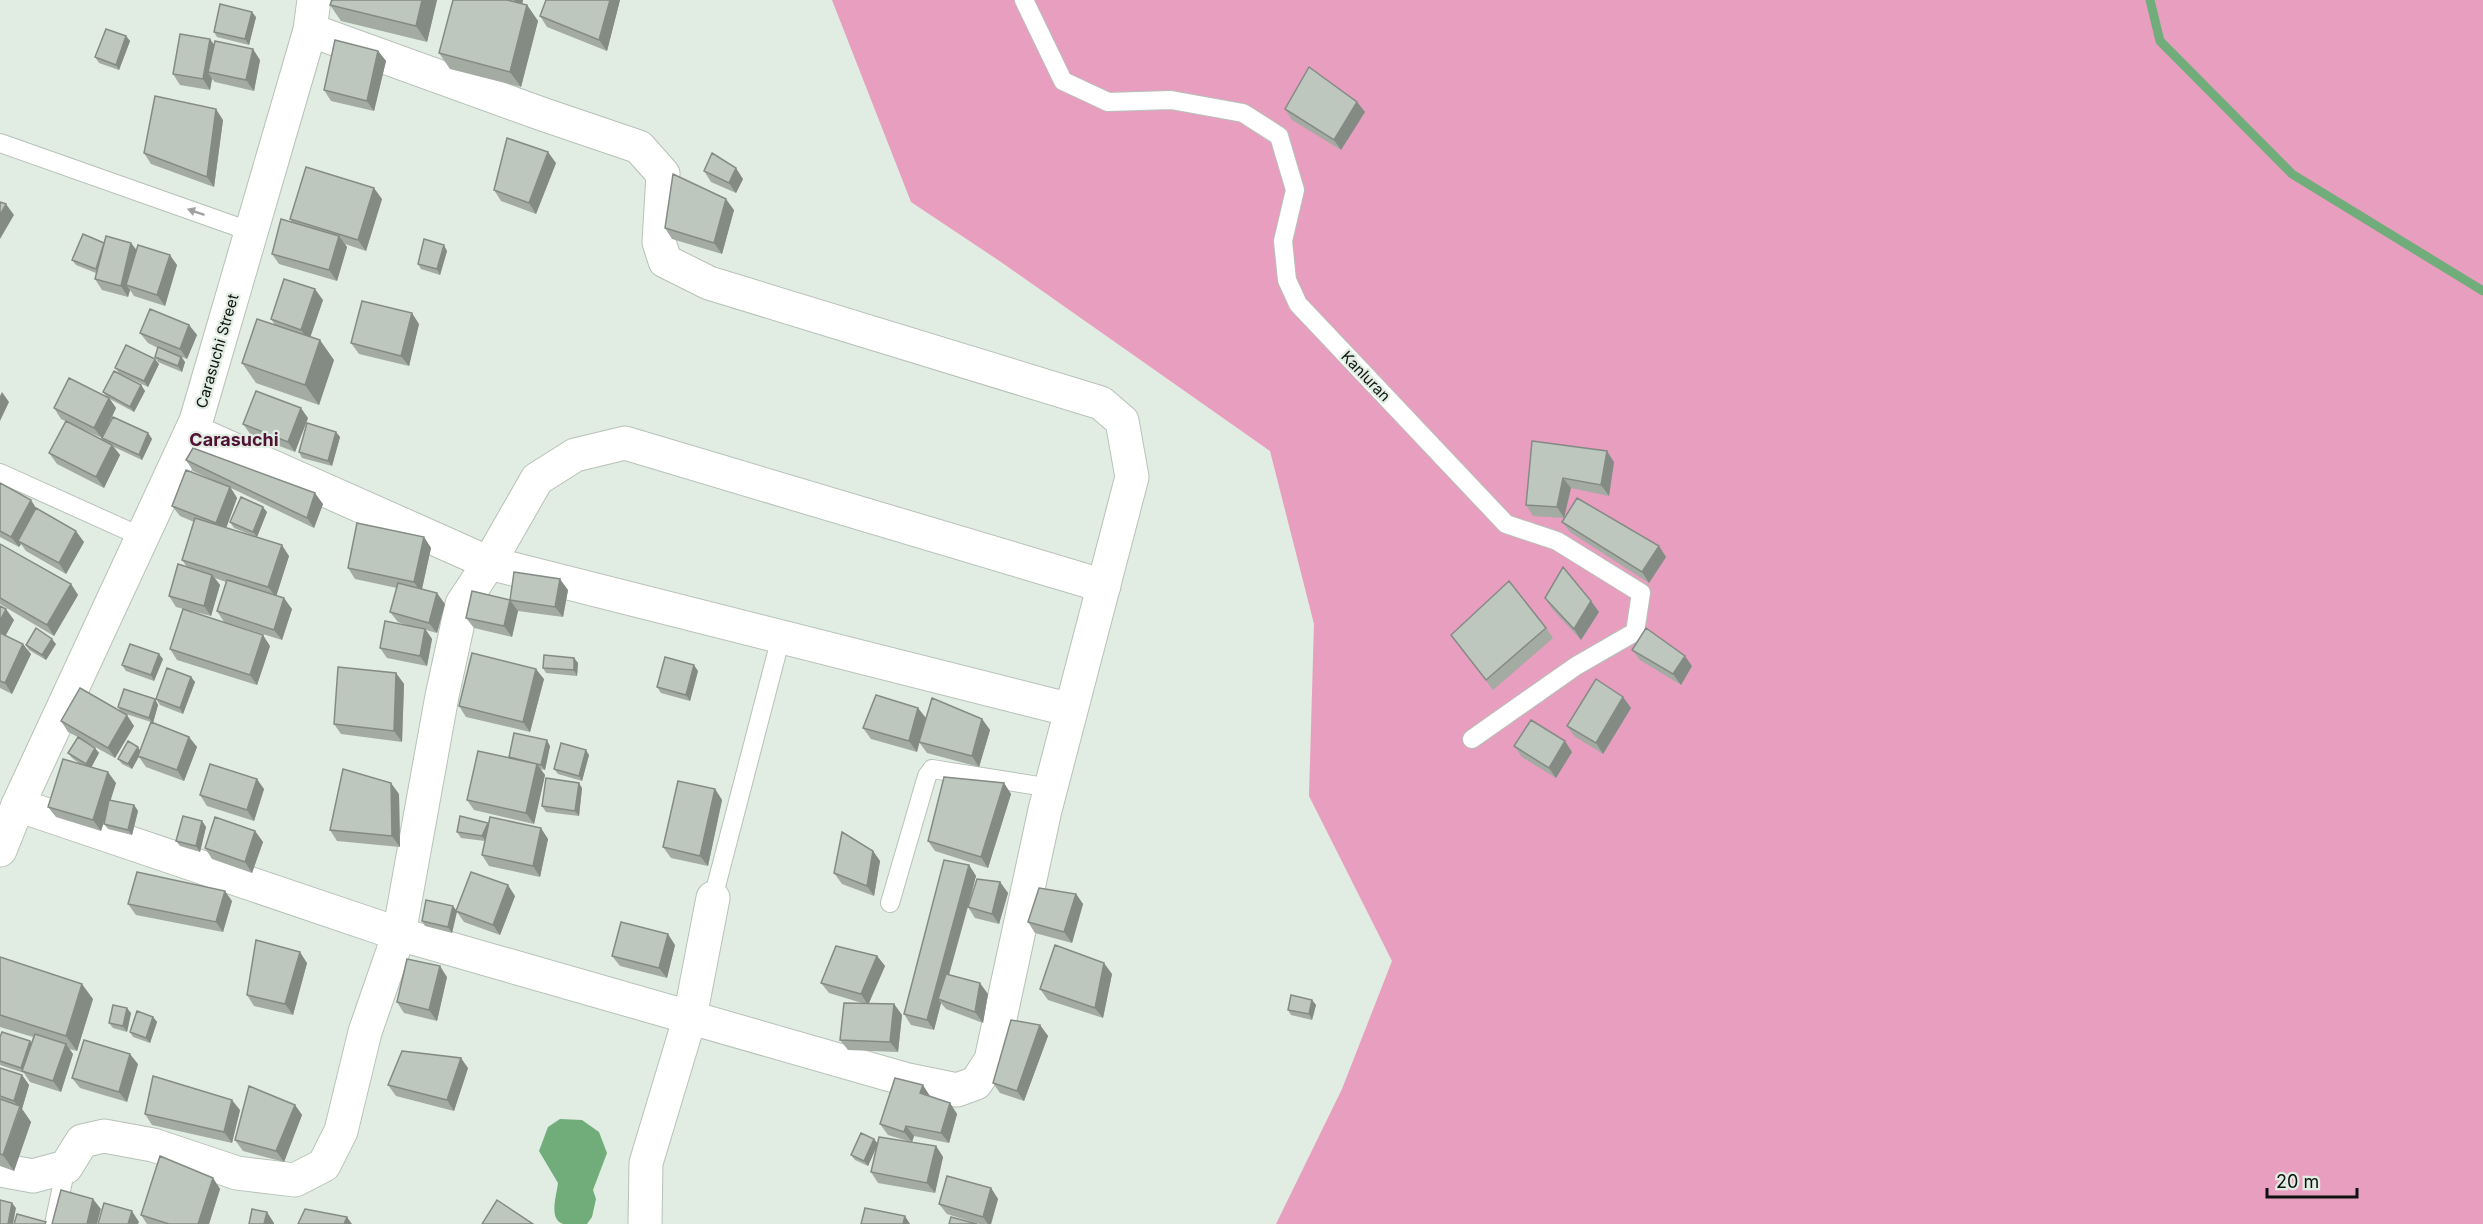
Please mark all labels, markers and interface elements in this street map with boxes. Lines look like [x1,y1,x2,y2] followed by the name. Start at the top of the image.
[187,207,205,217] one-way arrow
[192,292,242,410] street label: Carasuchi Street
[1337,347,1395,405] street label: Kanluran
[189,429,279,450] district label: Carasuchi
[2267,1161,2357,1199] scale bar
[2276,1171,2319,1192] text: 20 m

